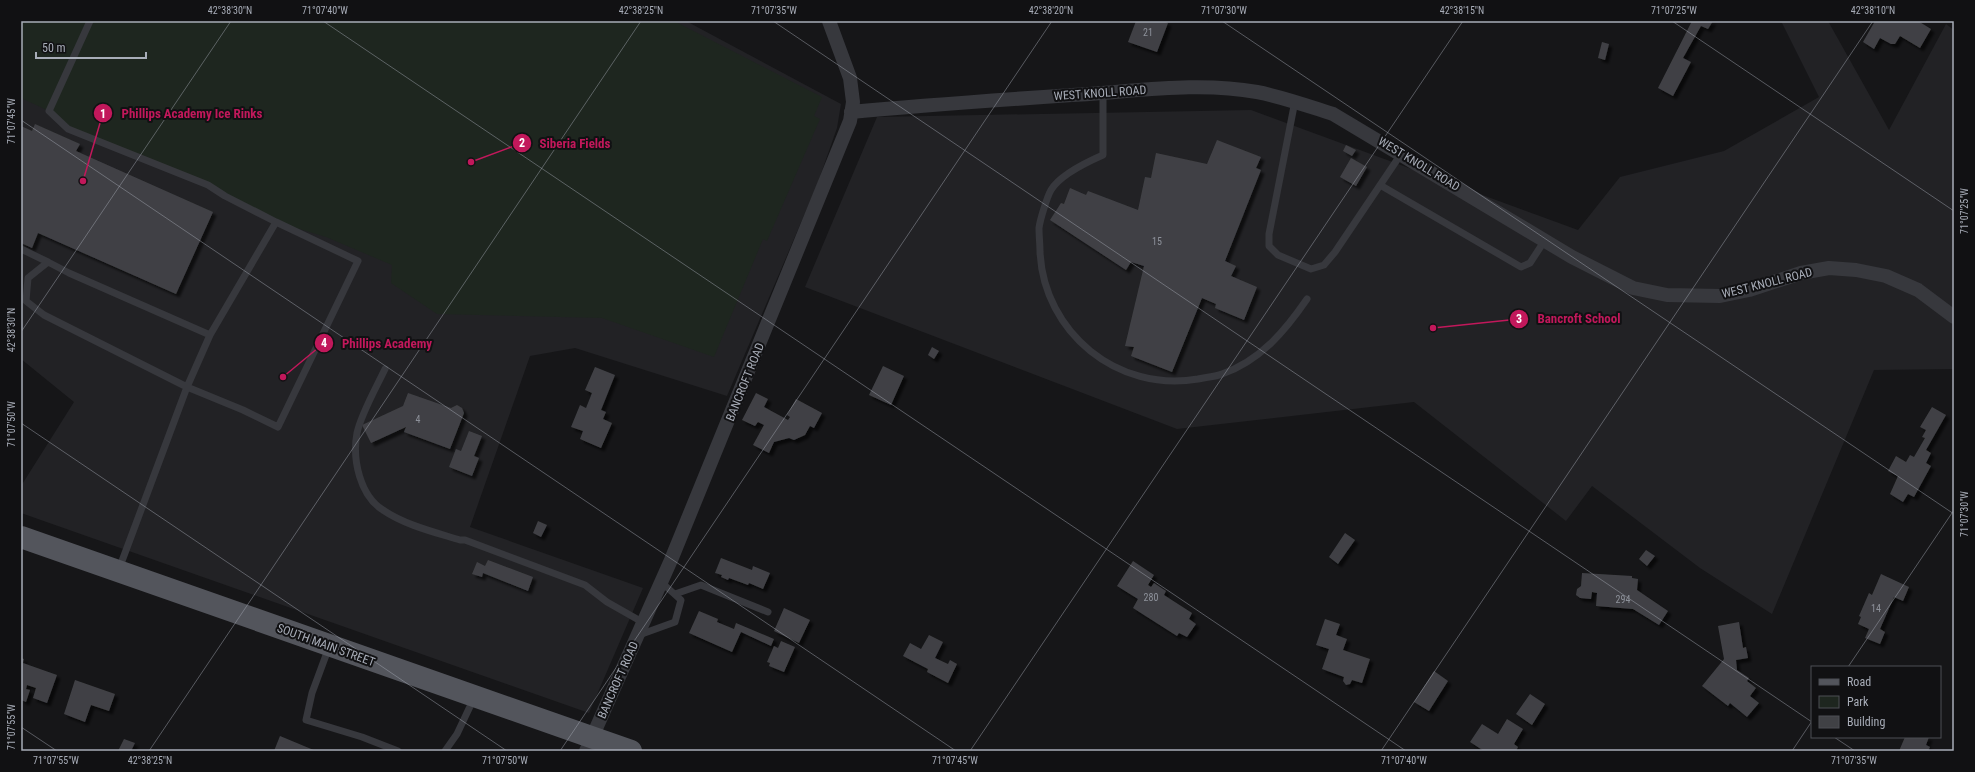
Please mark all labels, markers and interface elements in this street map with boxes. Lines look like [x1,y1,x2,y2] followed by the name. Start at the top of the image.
[208,5,252,16] text: 42°38'30"N
[302,5,348,16] text: 71°07'40"W
[619,5,663,16] text: 42°38'25"N
[751,5,797,16] text: 71°07'35"W
[1029,5,1073,16] text: 42°38'20"N
[1201,5,1247,16] text: 71°07'30"W
[1440,5,1484,16] text: 42°38'15"N
[1651,5,1697,16] text: 71°07'25"W
[1851,5,1895,16] text: 42°38'10"N
[1143,27,1153,38] house number: 21
[36,34,146,60] scale bar
[42,41,66,55] text: 50 m
[1053,83,1147,103] street label: WEST KNOLL ROAD
[6,98,17,144] text: 71°07'45"W
[93,101,270,126] callout: Phillips Academy Ice Rinks
[122,106,263,121] text: Phillips Academy Ice Rinks
[100,107,106,121] text: 1
[512,131,619,156] callout: Siberia Fields
[1376,134,1462,194] street label: WEST KNOLL ROAD
[519,136,525,150] text: 2
[540,136,611,151] text: Siberia Fields
[1959,188,1970,234] text: 71°07'25"W
[1152,236,1162,247] house number: 15
[1720,265,1814,301] street label: WEST KNOLL ROAD
[1509,306,1628,331] callout: Bancroft School
[6,308,17,352] text: 42°38'30"N
[1537,311,1621,326] text: Bancroft School
[1516,312,1522,326] text: 3
[314,331,440,356] callout: Phillips Academy
[321,336,327,350] text: 4
[342,336,432,351] text: Phillips Academy
[723,341,767,423] street label: BANCROFT ROAD
[6,401,17,447] text: 71°07'50"W
[416,414,421,425] house number: 4
[1959,491,1970,537] text: 71°07'30"W
[1144,592,1158,603] house number: 280
[1616,594,1630,605] house number: 294
[1871,603,1881,614] house number: 14
[275,621,377,669] street label: SOUTH MAIN STREET
[595,639,641,721] street label: BANCROFT ROAD
[1811,666,1941,738] legend
[1847,675,1871,689] text: Road
[1847,695,1869,709] text: Park
[6,704,17,750] text: 71°07'55"W
[1847,715,1885,729] text: Building
[33,755,79,766] text: 71°07'55"W
[128,755,172,766] text: 42°38'25"N
[482,755,528,766] text: 71°07'50"W
[932,755,978,766] text: 71°07'45"W
[1381,755,1427,766] text: 71°07'40"W
[1831,755,1877,766] text: 71°07'35"W

